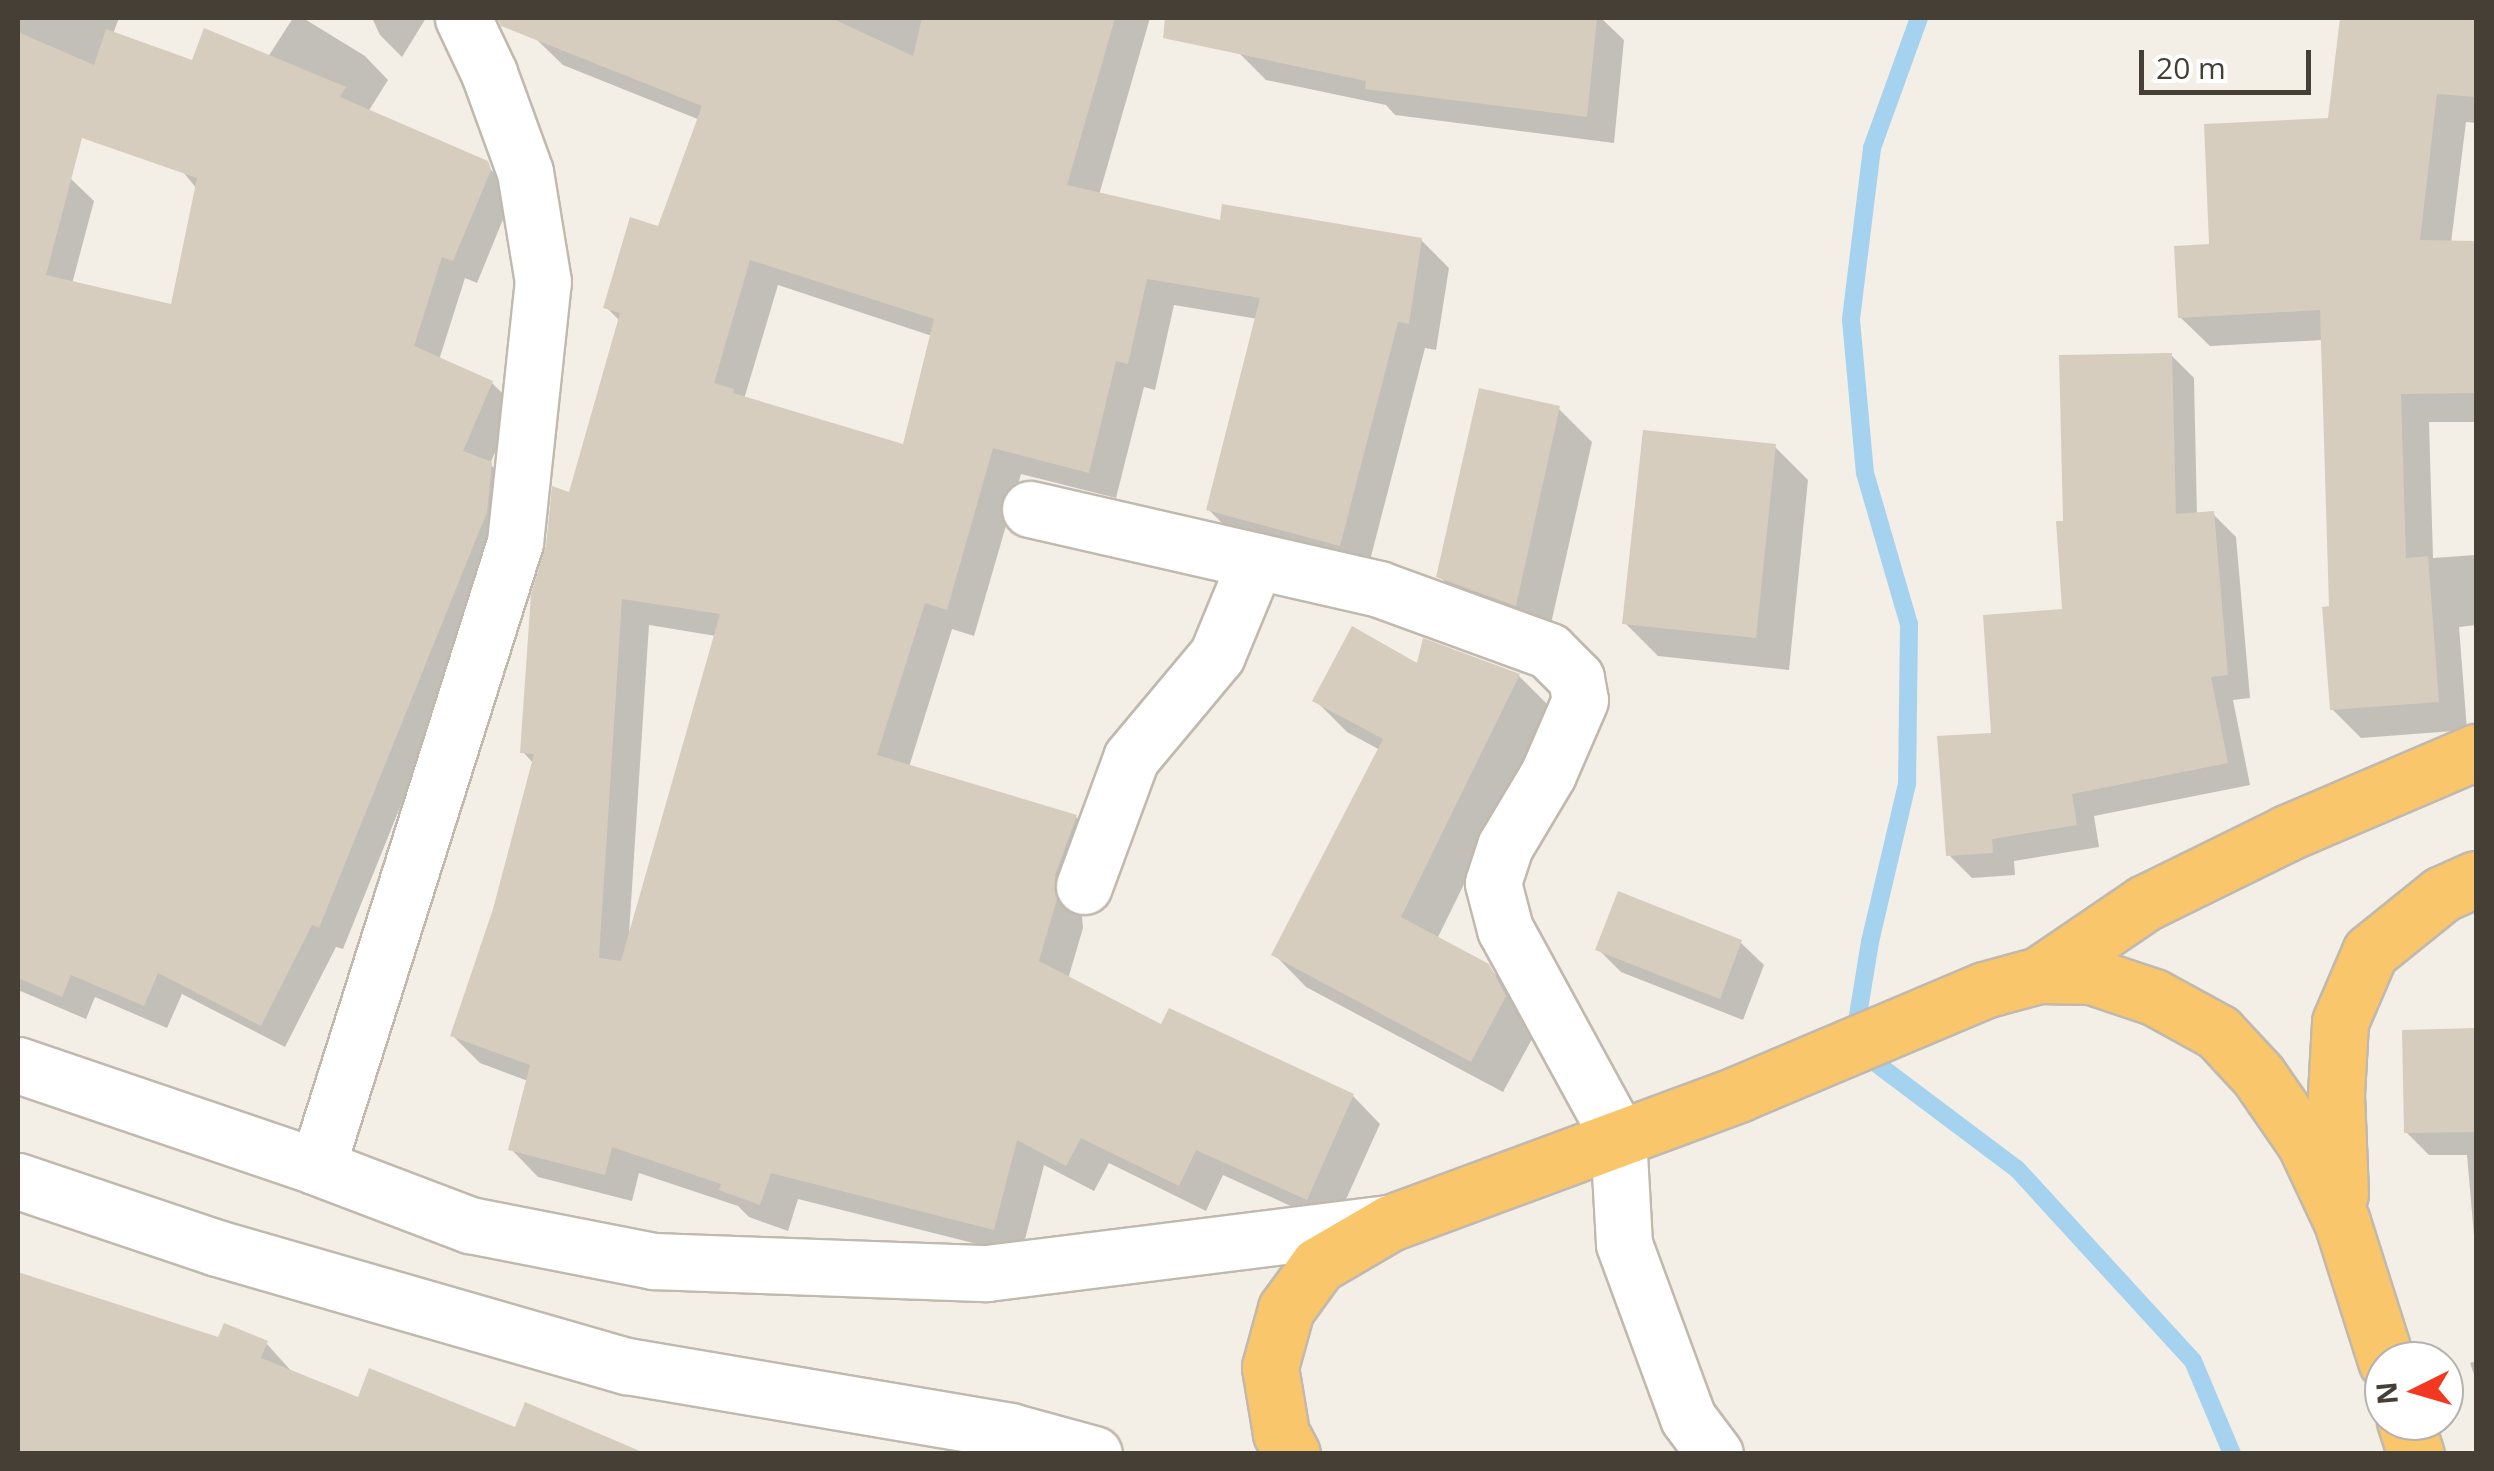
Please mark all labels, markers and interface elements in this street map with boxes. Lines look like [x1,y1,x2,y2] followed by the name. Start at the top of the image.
[2144,30,2316,92] scale bar
[2156,47,2226,88] text: 20 m
[2364,1341,2464,1441] north arrow
[2366,1380,2406,1406] text: N

